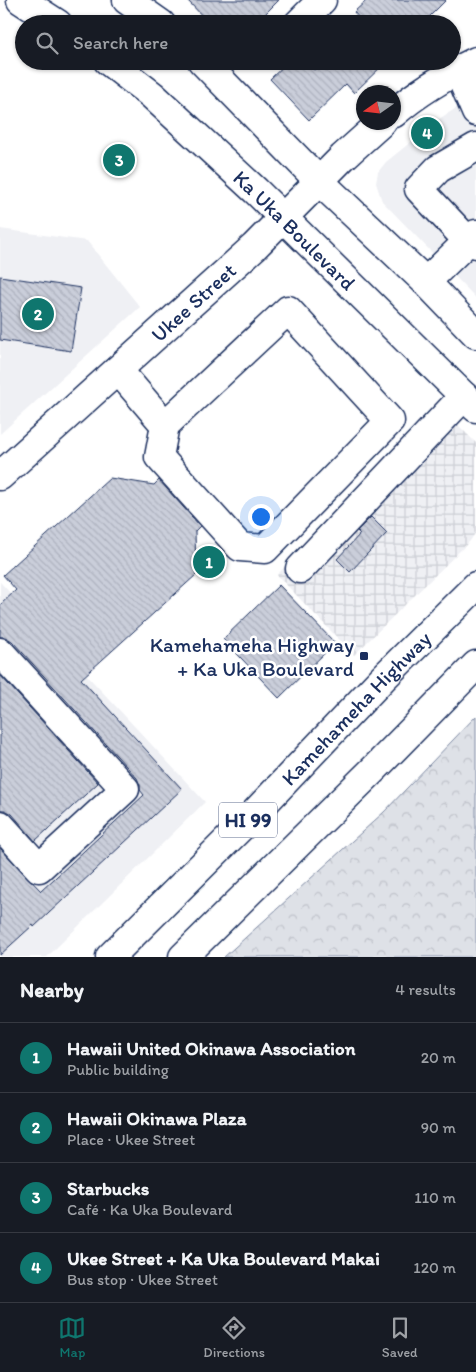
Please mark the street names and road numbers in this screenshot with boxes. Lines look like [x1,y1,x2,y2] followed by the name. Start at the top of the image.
[229,164,361,295] street label: Ka Uka Boulevard
[146,257,241,346] street label: Ukee Street
[276,625,436,790] street label: Kamehameha Highway
[219,802,277,838] road number: HI 99

